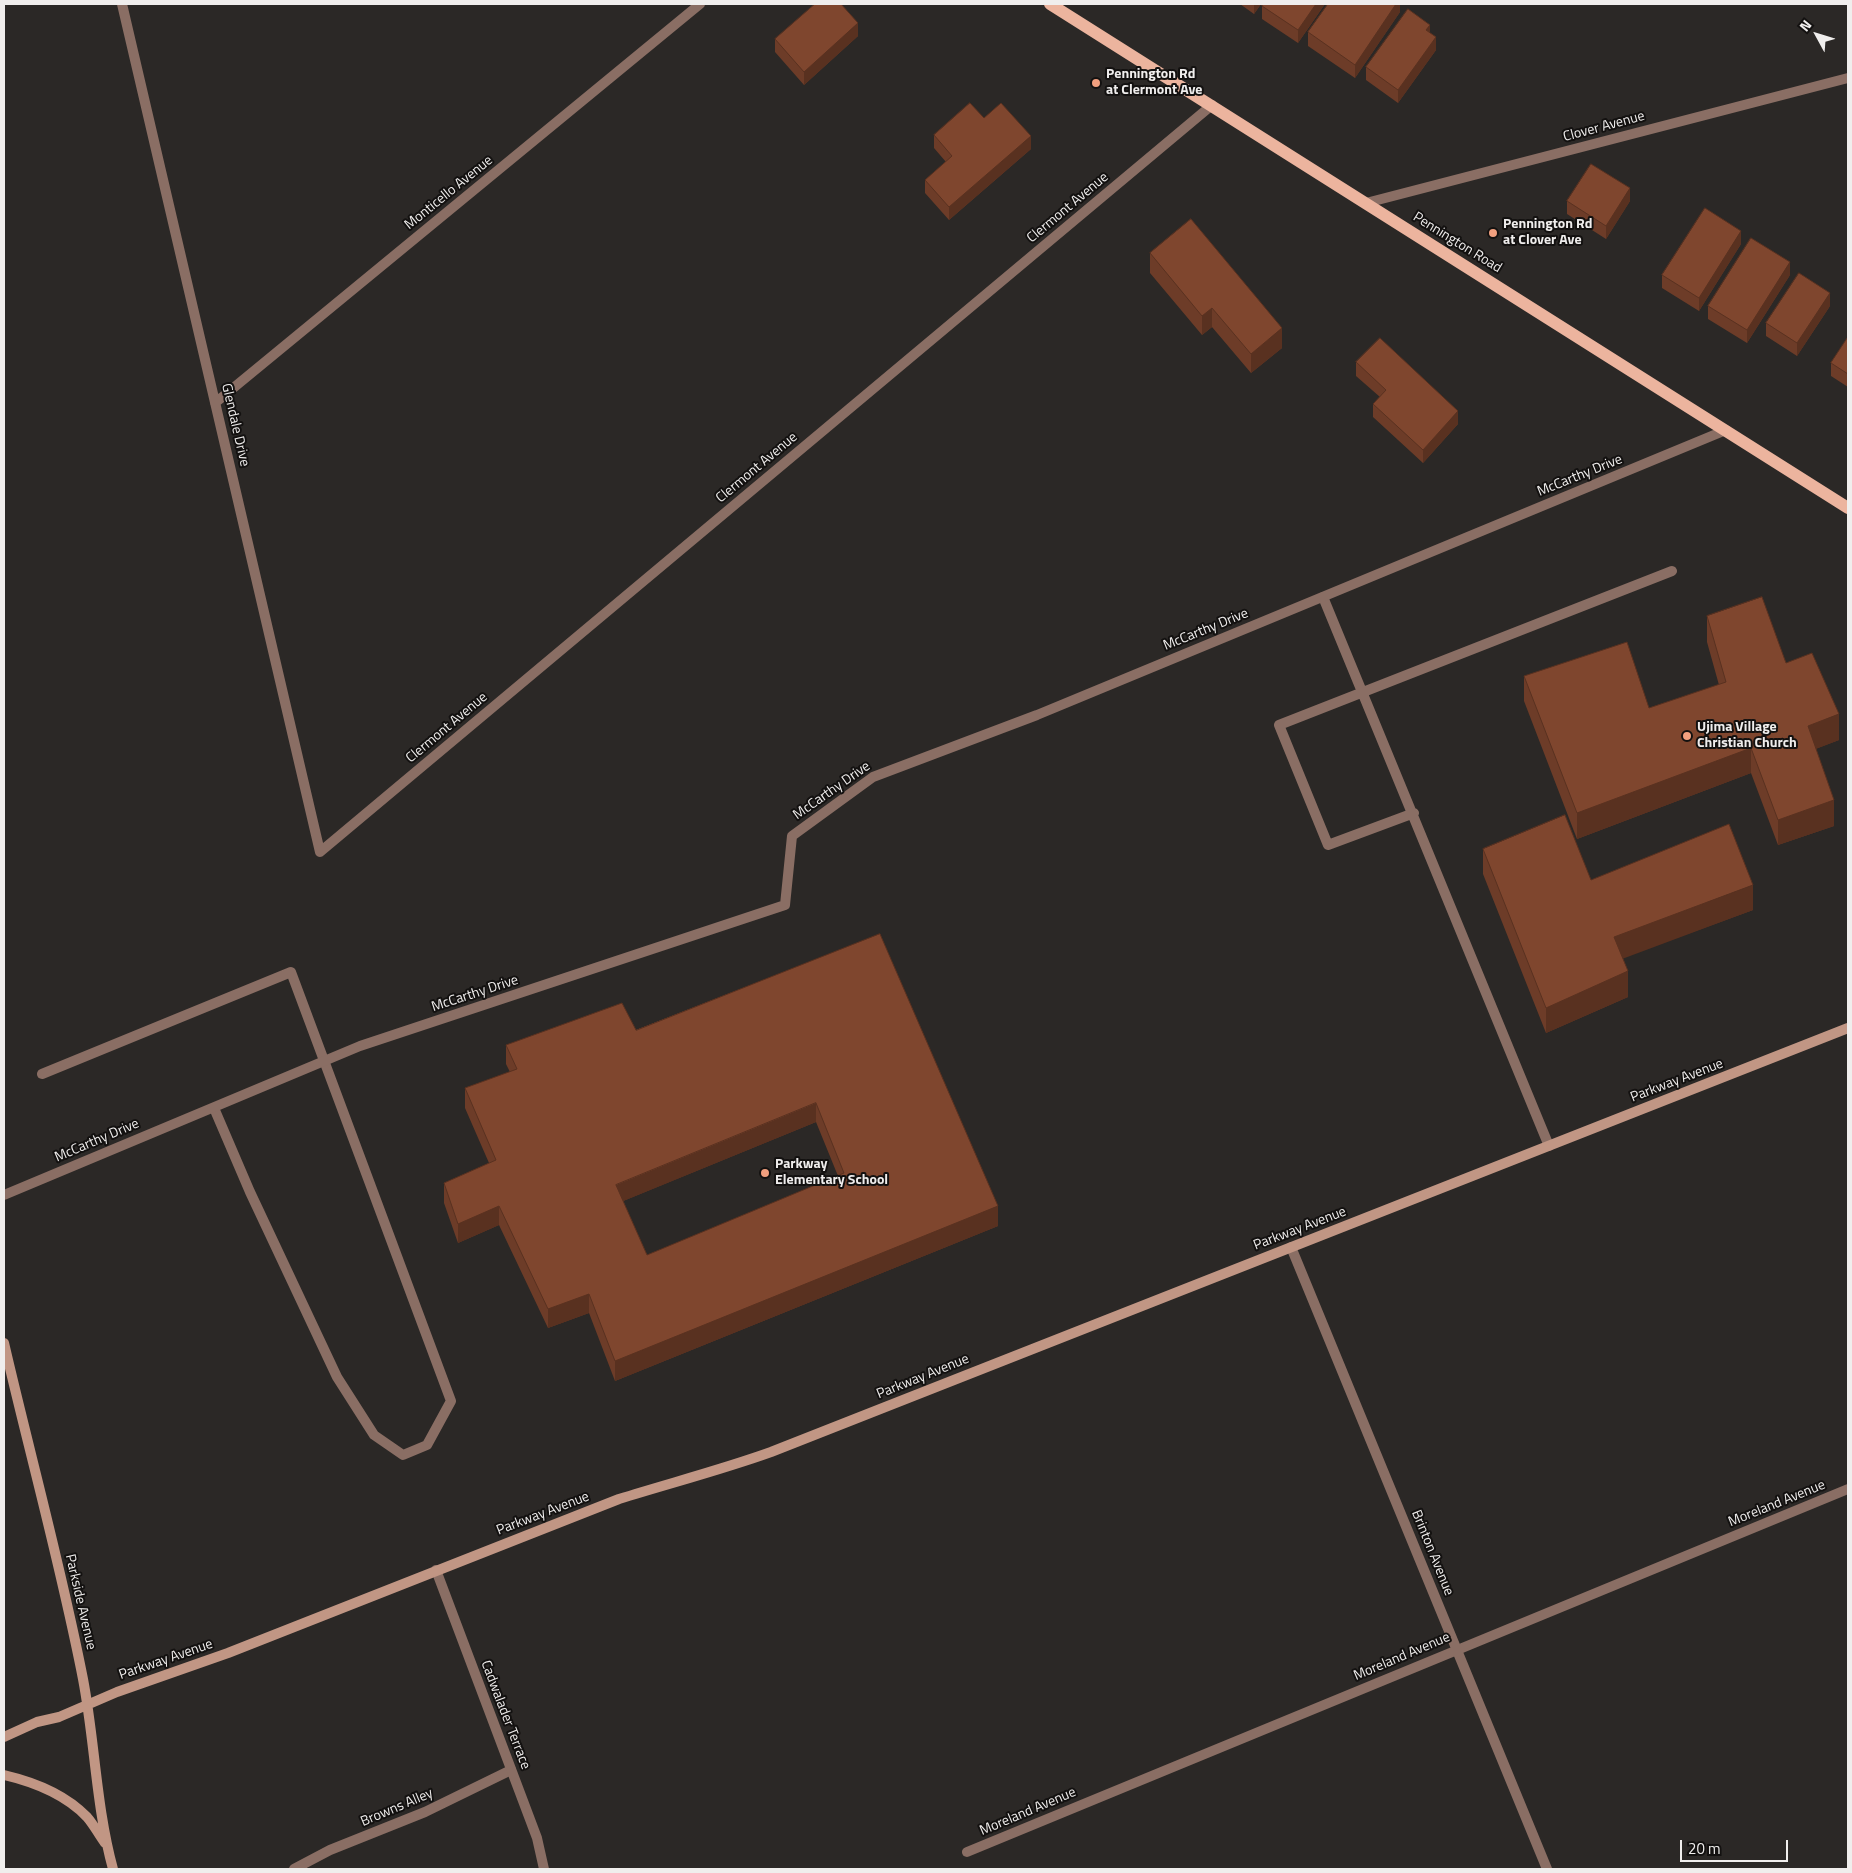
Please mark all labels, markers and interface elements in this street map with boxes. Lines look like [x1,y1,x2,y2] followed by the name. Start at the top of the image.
[1792,10,1842,60] north arrow
[1794,15,1816,36] text: N
[1106,67,1202,100] place label: Pennington Rd at Clermont Ave
[1090,77,1102,89] marker: Pennington Rd at Clermont Ave
[1561,108,1647,146] street label: Clover Avenue
[402,152,496,234] street label: Monticello Avenue
[1024,169,1112,247] street label: Clermont Avenue
[1410,209,1504,277] street label: Pennington Road
[1503,217,1592,250] place label: Pennington Rd at Clover Ave
[1487,227,1499,239] marker: Pennington Rd at Clover Ave
[217,382,253,468] street label: Glendale Drive
[713,429,801,507] street label: Clermont Avenue
[1535,451,1625,501] street label: McCarthy Drive
[1161,605,1251,655] street label: McCarthy Drive
[403,689,491,767] street label: Clermont Avenue
[1697,720,1797,752] place label: Ujima Village Christian Church
[1681,730,1693,742] marker: Ujima Village Christian Church
[790,758,874,824] street label: McCarthy Drive
[430,972,520,1016] street label: McCarthy Drive
[1628,1056,1726,1106] street label: Parkway Avenue
[52,1116,142,1166] street label: McCarthy Drive
[775,1157,888,1190] place label: Parkway Elementary School
[759,1167,771,1179] marker: Parkway Elementary School
[1251,1204,1349,1254] street label: Parkway Avenue
[874,1351,972,1403] street label: Parkway Avenue
[1726,1477,1828,1531] street label: Moreland Avenue
[494,1489,592,1539] street label: Parkway Avenue
[1407,1508,1457,1598] street label: Brinton Avenue
[61,1553,99,1651] street label: Parkside Avenue
[1351,1629,1453,1685] street label: Moreland Avenue
[117,1636,215,1684] street label: Parkway Avenue
[477,1658,533,1772] street label: Cadwalader Terrace
[977,1784,1079,1840] street label: Moreland Avenue
[358,1785,436,1831] street label: Browns Alley
[1682,1830,1790,1862] scale bar
[1688,1837,1721,1860] text: 20 m

